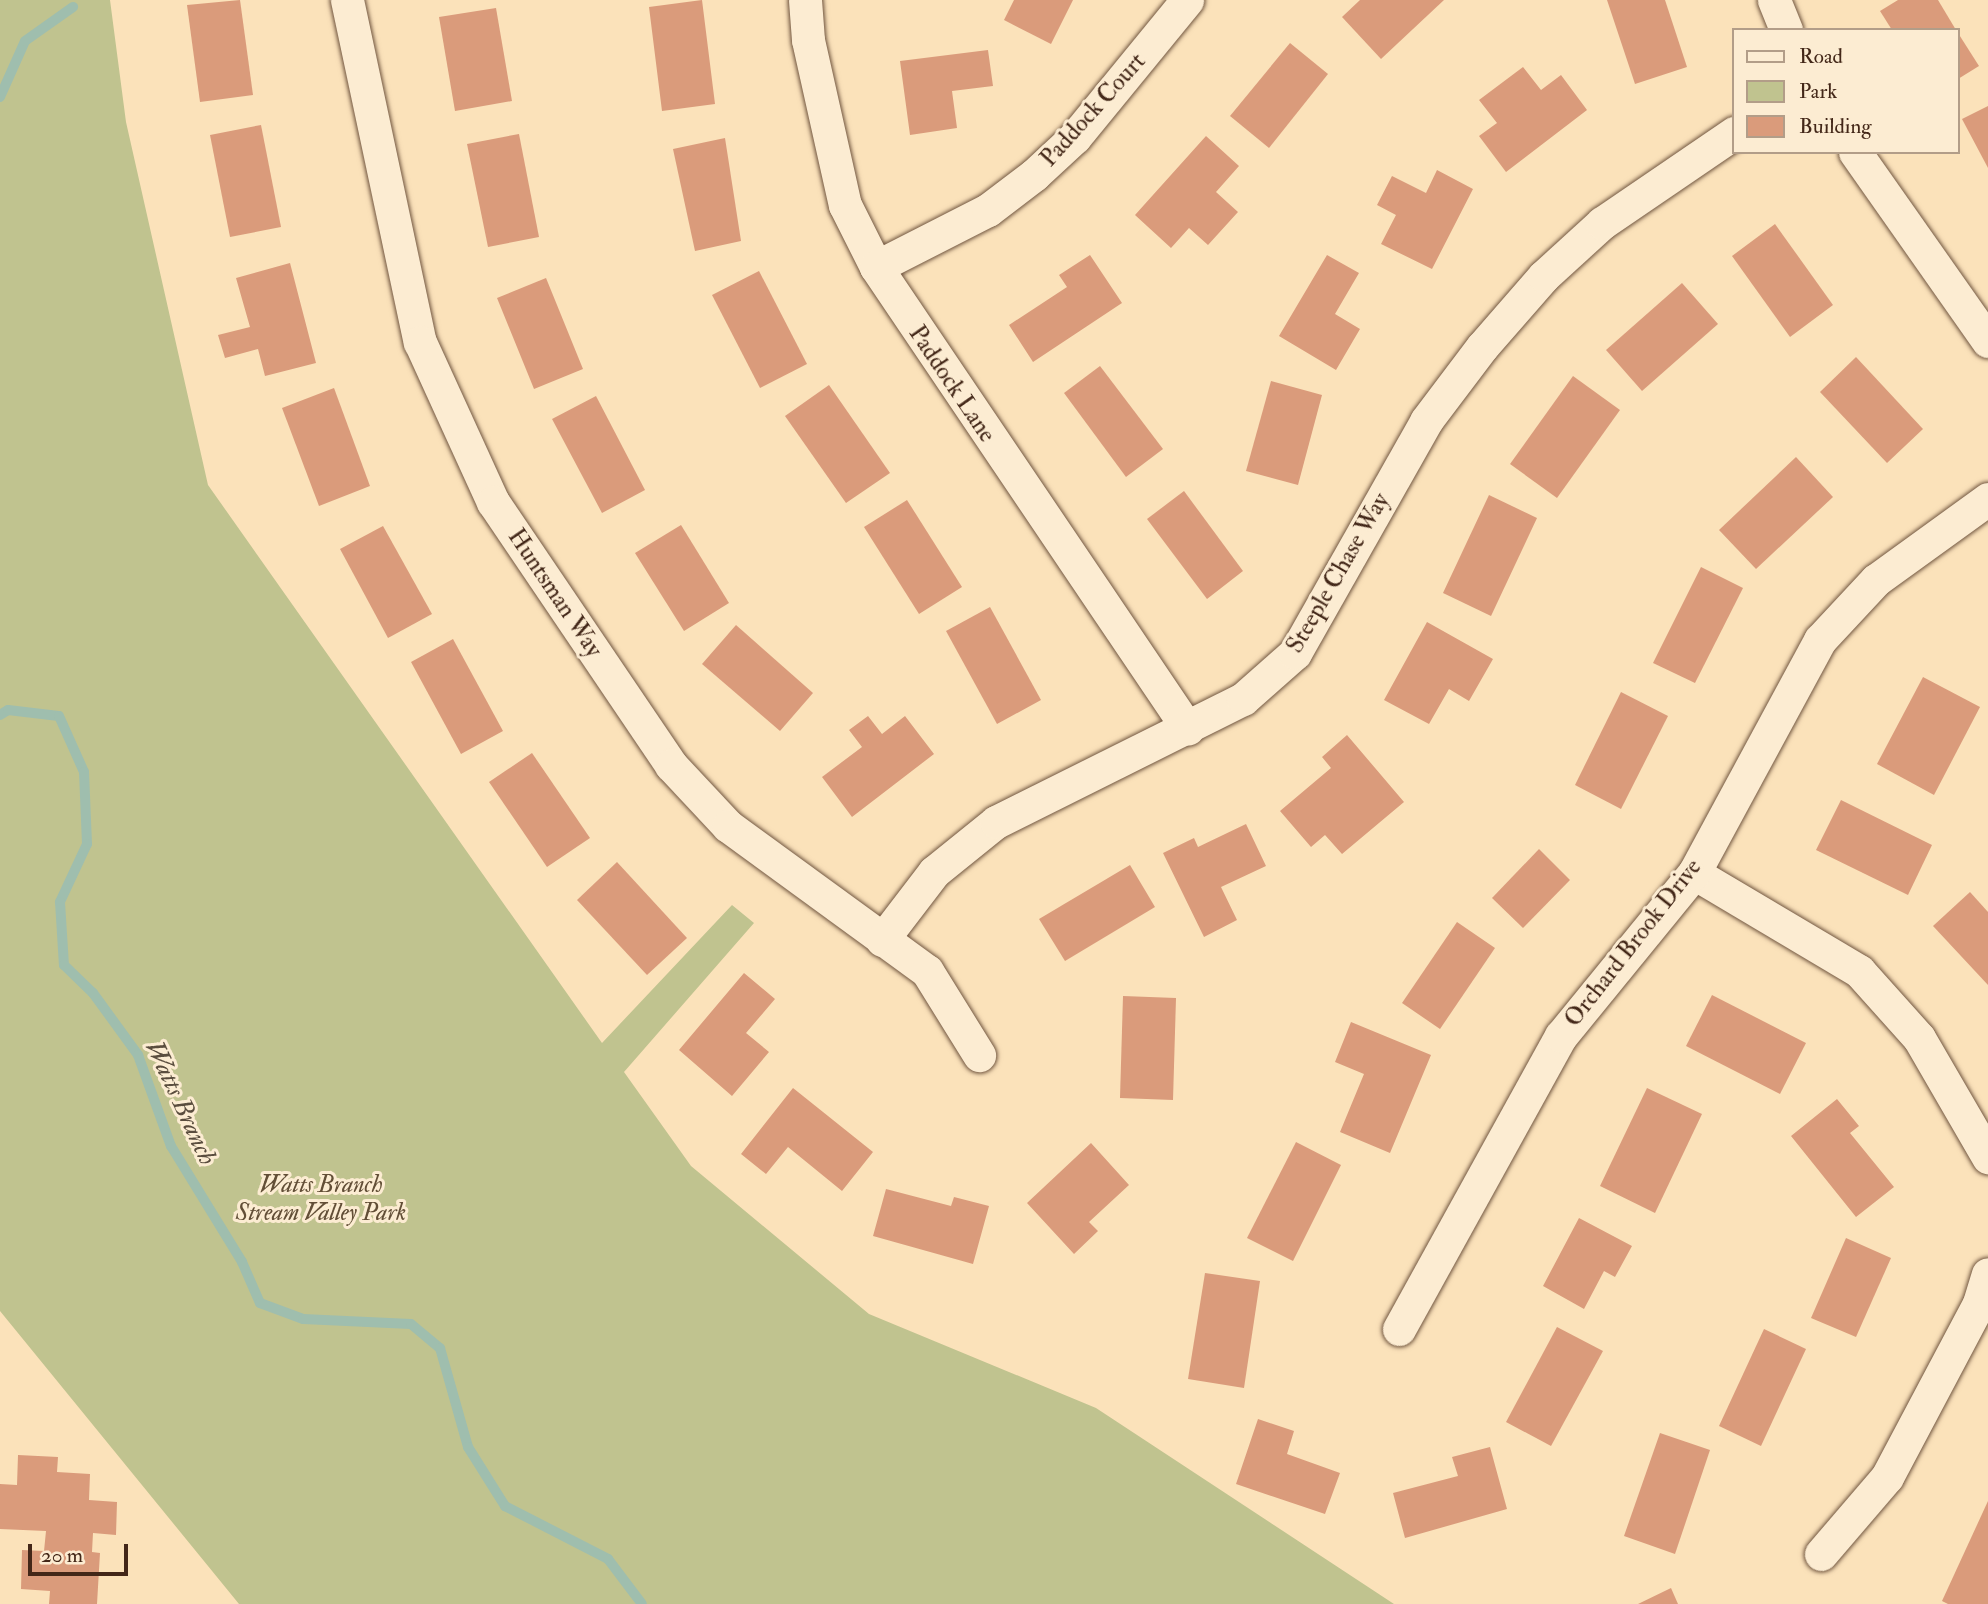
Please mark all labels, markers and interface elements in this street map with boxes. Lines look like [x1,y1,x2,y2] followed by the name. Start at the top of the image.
[1732,28,1960,154] legend
[1799,43,1843,70] text: Road
[1034,47,1152,173] street label: Paddock Court
[1799,78,1837,105] text: Park
[1799,113,1872,140] text: Building
[902,320,1002,448] street label: Paddock Lane
[1280,488,1396,658] street label: Steeple Chase Way
[502,523,608,663] street label: Huntsman Way
[1559,853,1707,1033] street label: Orchard Brook Drive
[138,1036,222,1170] water label: Watts Branch
[236,1171,406,1227] park label: Watts Branch Stream Valley Park
[32,1530,131,1574] scale bar
[41,1542,83,1569] text: 20 m

